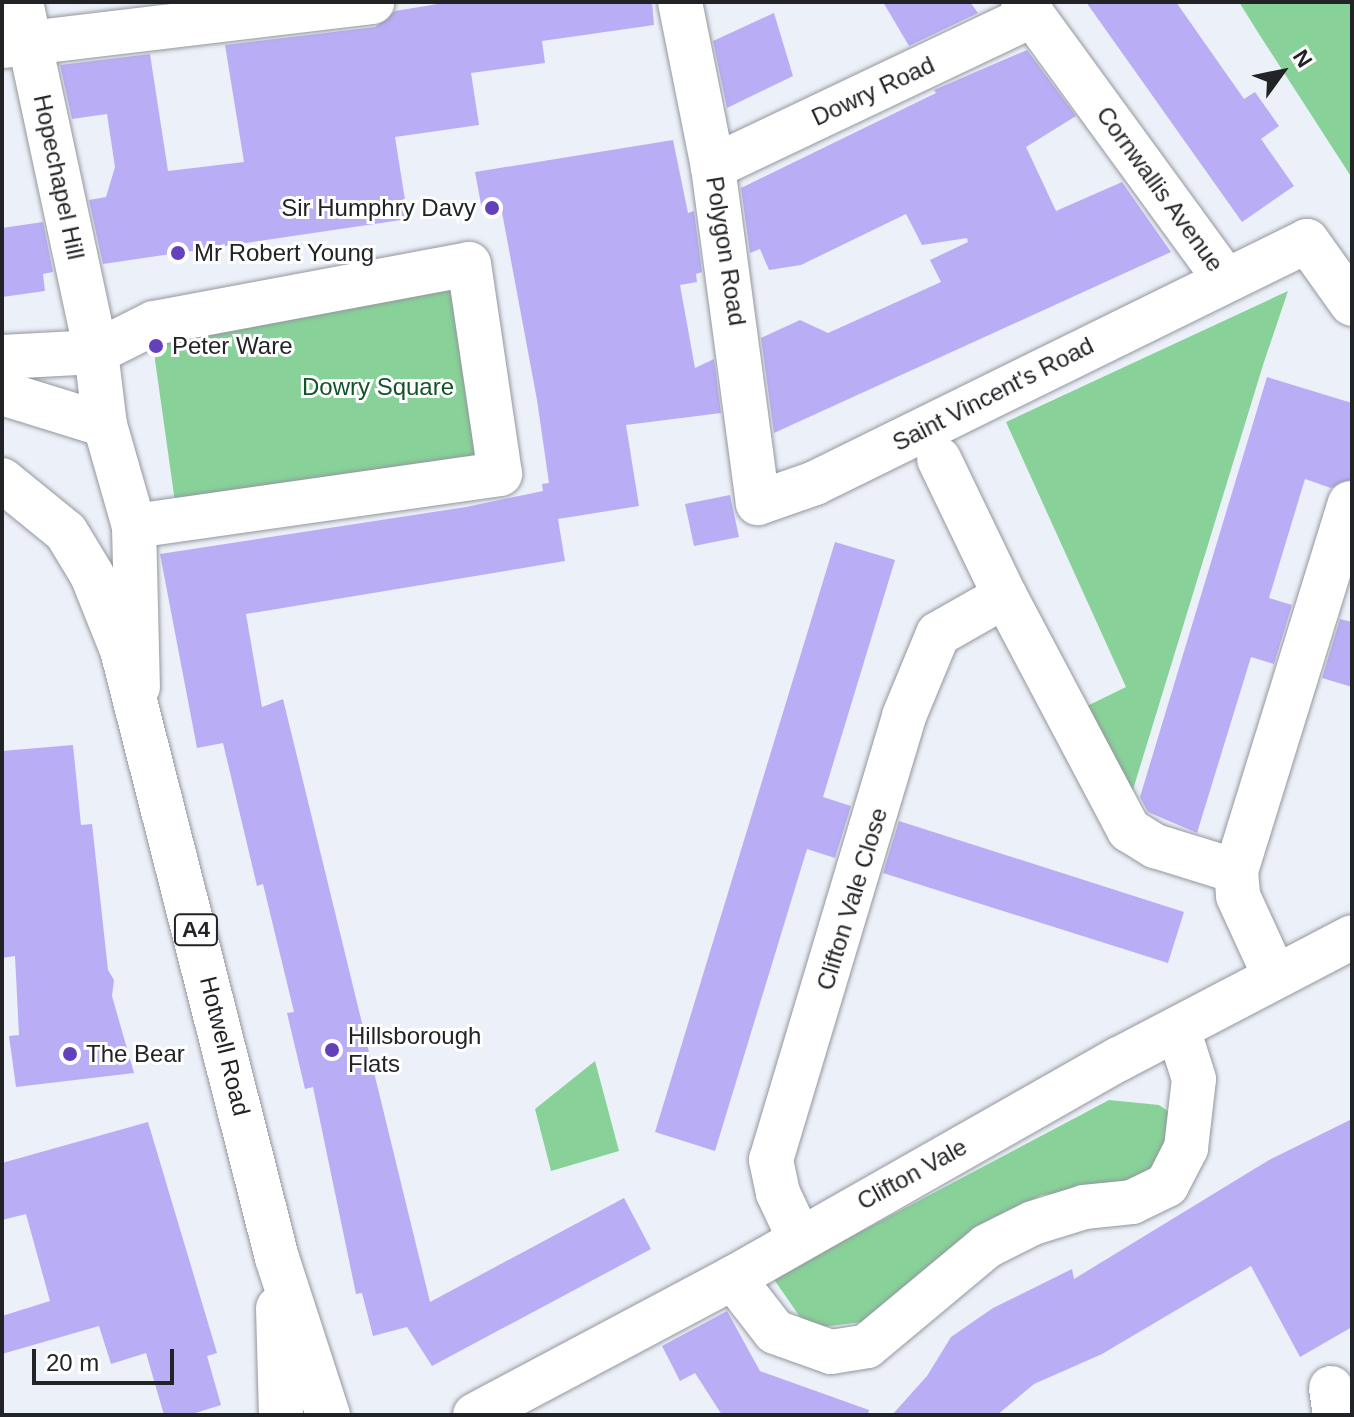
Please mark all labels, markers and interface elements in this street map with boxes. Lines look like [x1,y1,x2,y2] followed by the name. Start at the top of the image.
[1242,32,1322,112] north arrow
[1288,45,1317,72] text: N
[807,50,939,132] street label: Dowry Road
[27,92,91,262] street label: Hopechapel Hill
[1090,100,1230,278] street label: Cornwallis Avenue
[700,174,752,328] street label: Polygon Road
[281,194,476,222] place label: Sir Humphry Davy
[483,199,501,217] marker: Sir Humphry Davy
[194,239,375,267] place label: Mr Robert Young
[169,244,187,262] marker: Mr Robert Young
[888,331,1098,457] street label: Saint Vincent's Road
[172,332,292,360] place label: Peter Ware
[147,337,165,355] marker: Peter Ware
[302,373,454,401] park label: Dowry Square
[811,804,893,994] street label: Clifton Vale Close
[172,912,220,948] road number: A4
[194,973,256,1119] street label: Hotwell Road
[348,1022,481,1078] place label: Hillsborough Flats
[86,1040,185,1068] place label: The Bear
[323,1041,341,1059] marker: Hillsborough Flats
[61,1045,79,1063] marker: The Bear
[852,1132,972,1216] street label: Clifton Vale
[36,1333,178,1383] scale bar
[46,1349,99,1376] text: 20 m

